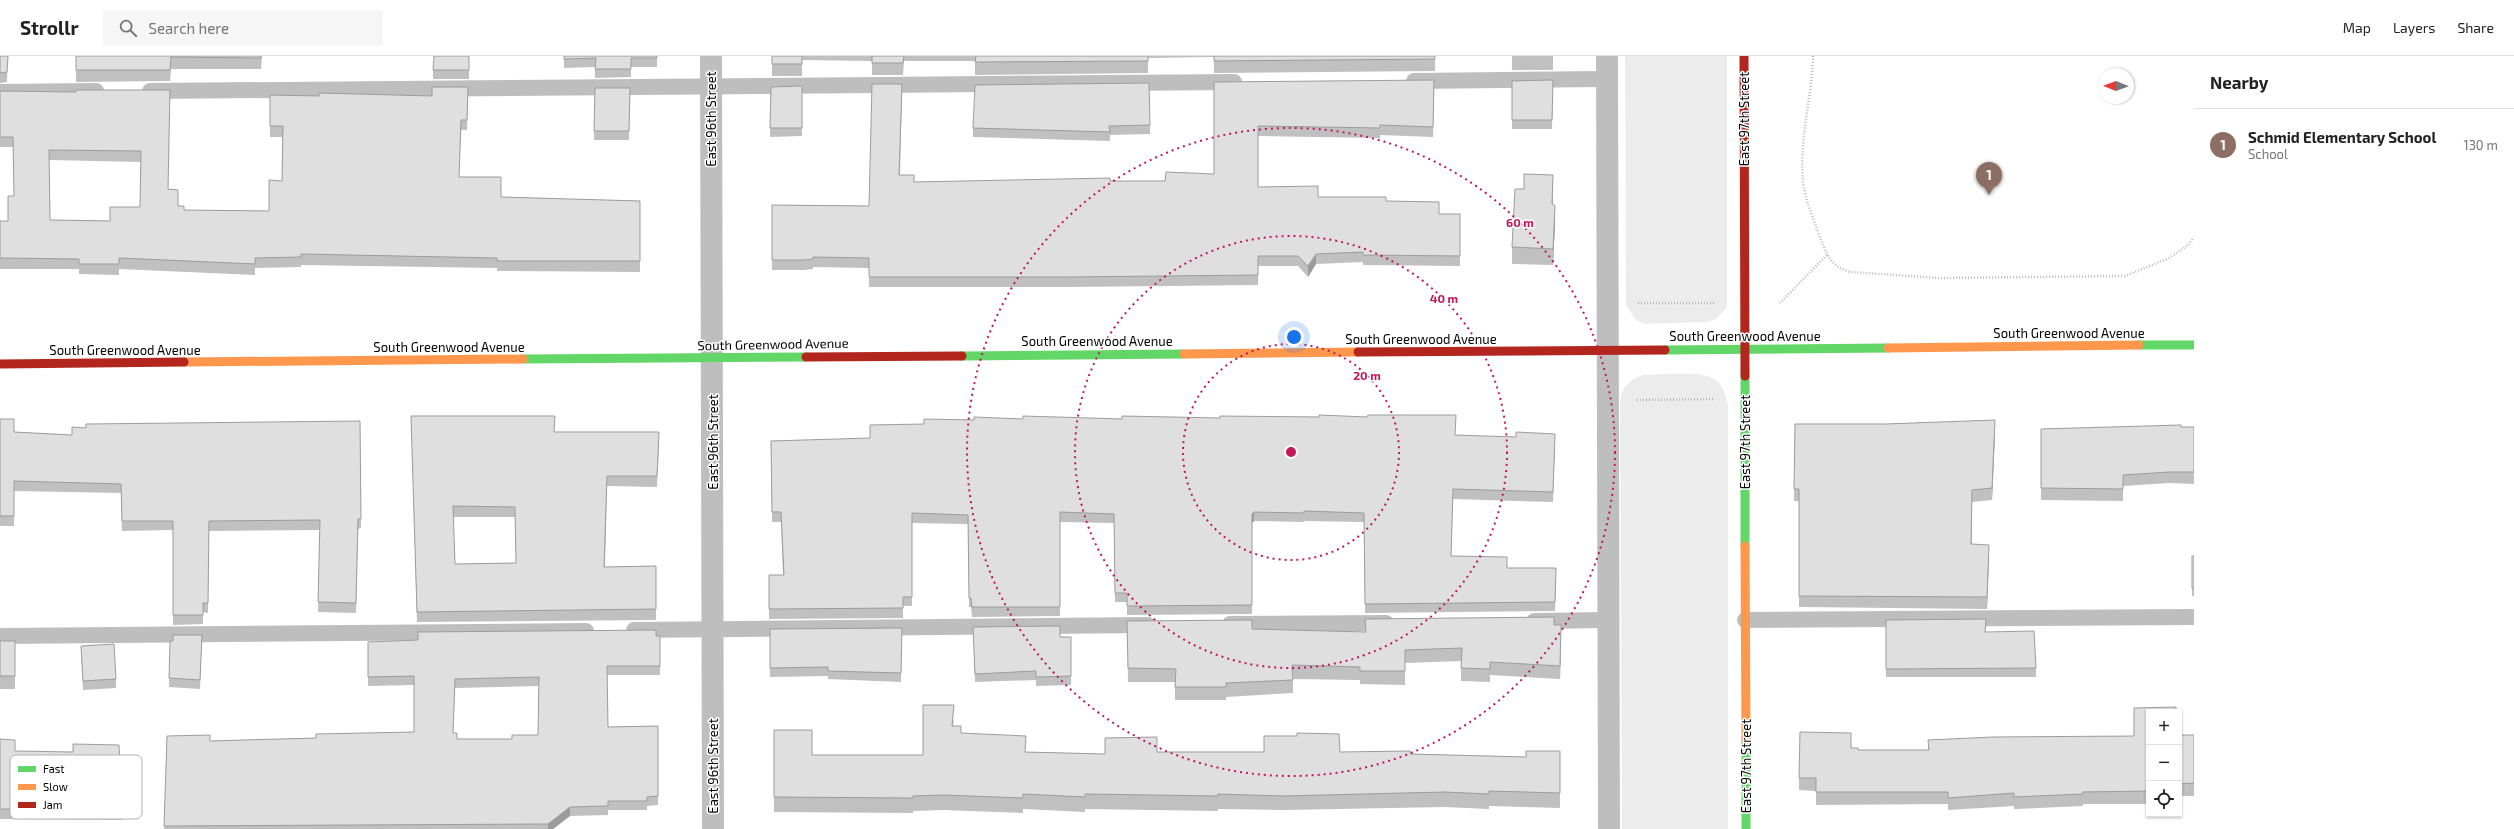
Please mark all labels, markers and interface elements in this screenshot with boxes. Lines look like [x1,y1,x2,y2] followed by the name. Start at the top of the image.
[103,10,383,46] search box
[20,16,79,39] text: Strollr
[117,17,139,39] icon: search
[149,19,229,37] text: Search here
[2343,19,2371,36] text: Map
[2393,19,2435,36] text: Layers
[2457,19,2494,36] text: Share
[2098,68,2134,104] north arrow
[703,71,719,167] street label: East 96th Street
[1736,72,1752,166] street label: East 97th Street
[2210,72,2268,92] text: Nearby
[2248,128,2436,146] text: Schmid Elementary School
[2220,137,2226,153] text: 1
[2463,137,2498,153] text: 130 m
[2248,146,2288,162] text: School
[1976,162,2002,195] pin: 1
[1506,215,1534,229] text: 60 m
[1430,291,1458,305] text: 40 m
[1993,325,2145,341] street label: South Greenwood Avenue
[1284,327,1304,347] your location
[1669,328,1821,344] street label: South Greenwood Avenue
[1345,331,1497,347] street label: South Greenwood Avenue
[1021,333,1173,349] street label: South Greenwood Avenue
[697,335,849,353] street label: South Greenwood Avenue
[373,339,525,355] street label: South Greenwood Avenue
[49,342,201,358] street label: South Greenwood Avenue
[1353,368,1381,382] text: 20 m
[705,394,721,490] street label: East 96th Street
[1737,395,1753,489] street label: East 97th Street
[1284,445,1298,459] centre of rings
[2146,709,2182,817] map controls
[2146,709,2182,745] button: +
[705,718,721,814] street label: East 96th Street
[1738,719,1754,813] street label: East 97th Street
[2146,745,2182,781] button: −
[10,755,142,819] legend
[43,762,65,775] text: Fast
[43,780,68,793] text: Slow
[2146,781,2182,817] button: locate
[43,798,62,811] text: Jam

